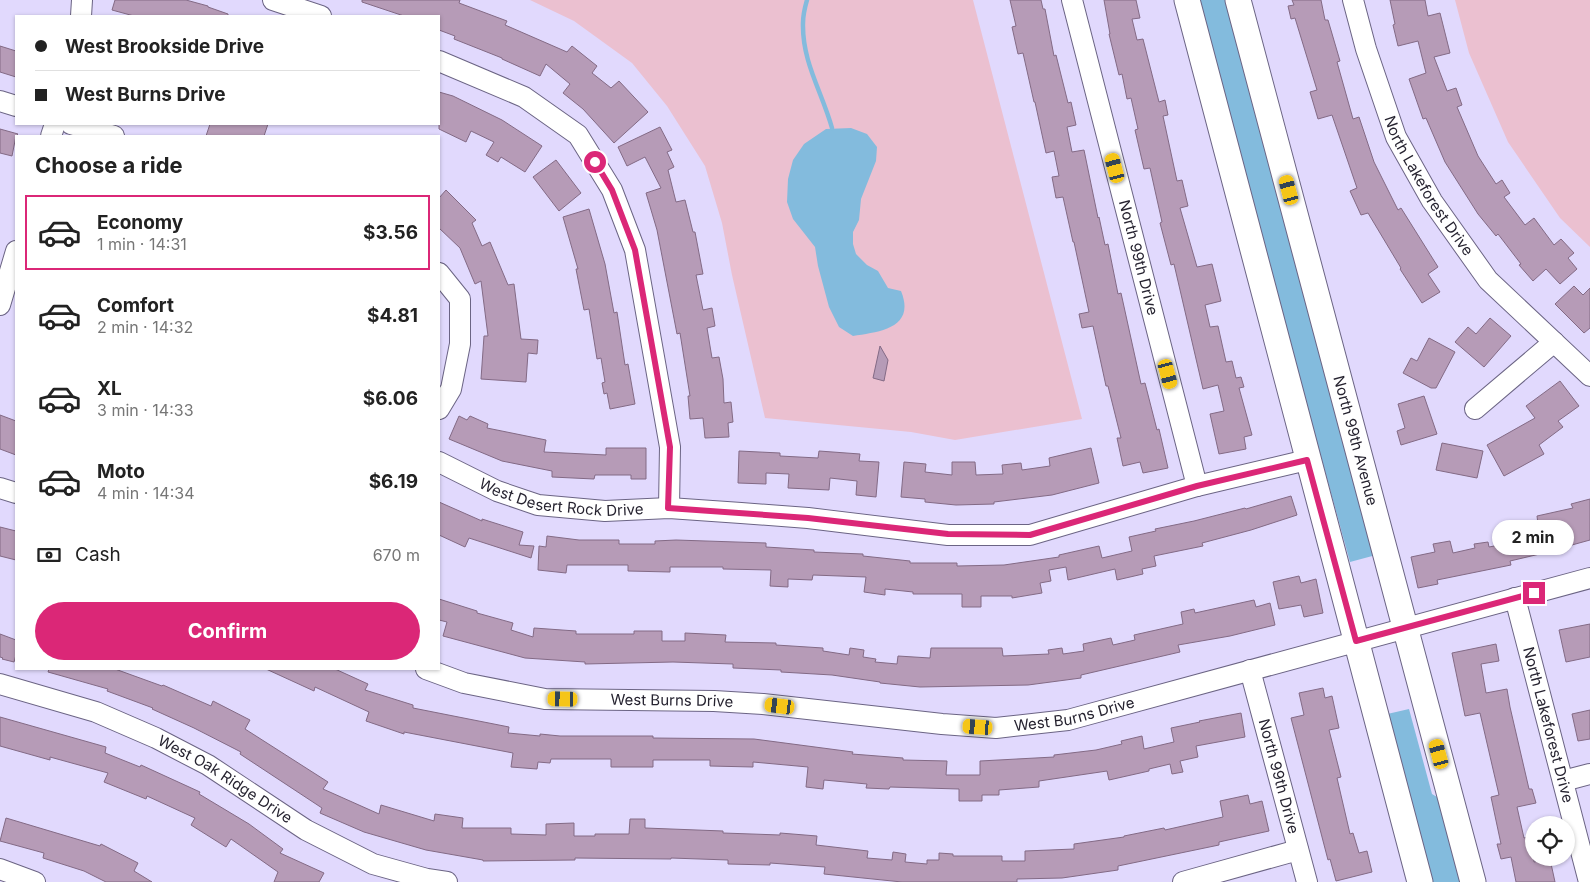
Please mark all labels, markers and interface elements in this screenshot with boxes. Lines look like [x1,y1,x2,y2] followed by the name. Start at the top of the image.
[65,35,264,58] text: West Brookside Drive
[65,83,226,106] text: West Burns Drive
[1380,113,1478,259] street label: North Lakeforest Drive
[584,151,606,173] route start
[35,152,183,178] text: Choose a ride
[1103,152,1126,184] car
[1277,174,1300,206] car
[1115,198,1163,317] street label: North 99th Drive
[37,210,82,255] icon: car
[97,211,183,234] text: Economy
[363,221,418,244] text: $3.56
[97,234,187,254] text: 1 min · 14:31
[37,293,82,338] icon: car
[97,294,174,317] text: Comfort
[367,304,418,327] text: $4.81
[97,317,193,337] text: 2 min · 14:32
[1156,358,1179,390] car
[1329,373,1382,508] street label: North 99th Avenue
[37,376,82,421] icon: car
[97,377,122,400] text: XL
[363,387,418,410] text: $6.06
[97,400,194,420] text: 3 min · 14:33
[37,459,82,504] icon: car
[97,460,145,483] text: Moto
[369,470,418,493] text: $6.19
[476,474,644,520] street label: West Desert Rock Drive
[97,483,194,503] text: 4 min · 14:34
[1493,520,1575,556] callout: 2 min
[1512,527,1554,547] text: 2 min
[35,541,63,569] icon: cash
[75,543,121,566] text: Cash
[373,545,420,565] text: 670 m
[1523,582,1545,604] route end
[35,602,420,660] button: Confirm
[1519,645,1578,805] street label: North Lakeforest Drive
[610,690,734,711] street label: West Burns Drive
[547,691,578,707] car
[1013,692,1136,735] street label: West Burns Drive
[764,697,795,715] car
[1255,716,1304,836] street label: North 99th Drive
[962,718,993,736] car
[155,731,296,827] street label: West Oak Ridge Drive
[1427,738,1450,770] car
[1525,816,1575,866] map controls
[1525,816,1575,866] button: locate

